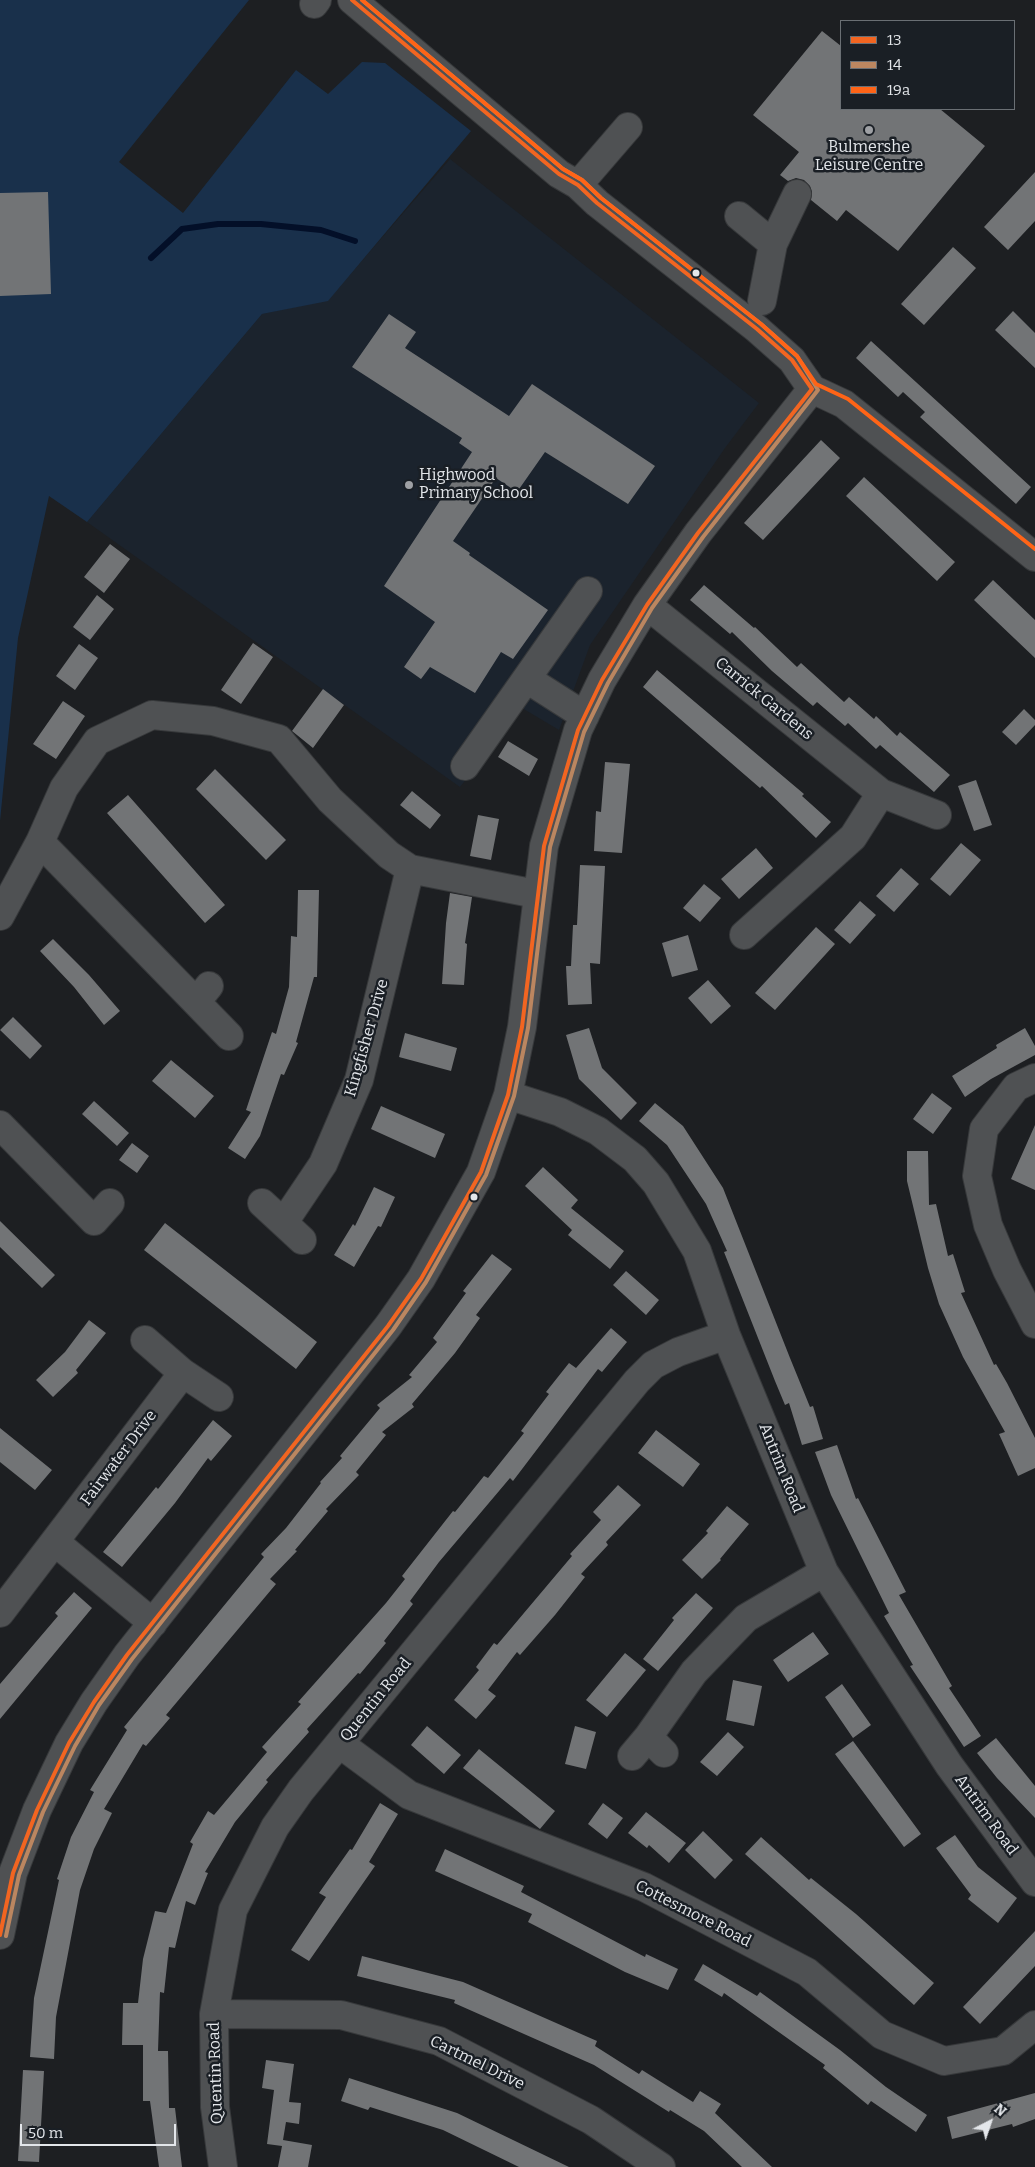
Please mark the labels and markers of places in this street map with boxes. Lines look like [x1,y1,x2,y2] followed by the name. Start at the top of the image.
[863,124,875,136] marker: Bulmershe Leisure Centre
[815,138,923,176] place label: Bulmershe Leisure Centre
[691,268,701,278] unlabelled marker
[419,466,533,504] place label: Highwood Primary School
[403,479,415,491] marker: Highwood Primary School
[469,1192,479,1202] unlabelled marker

